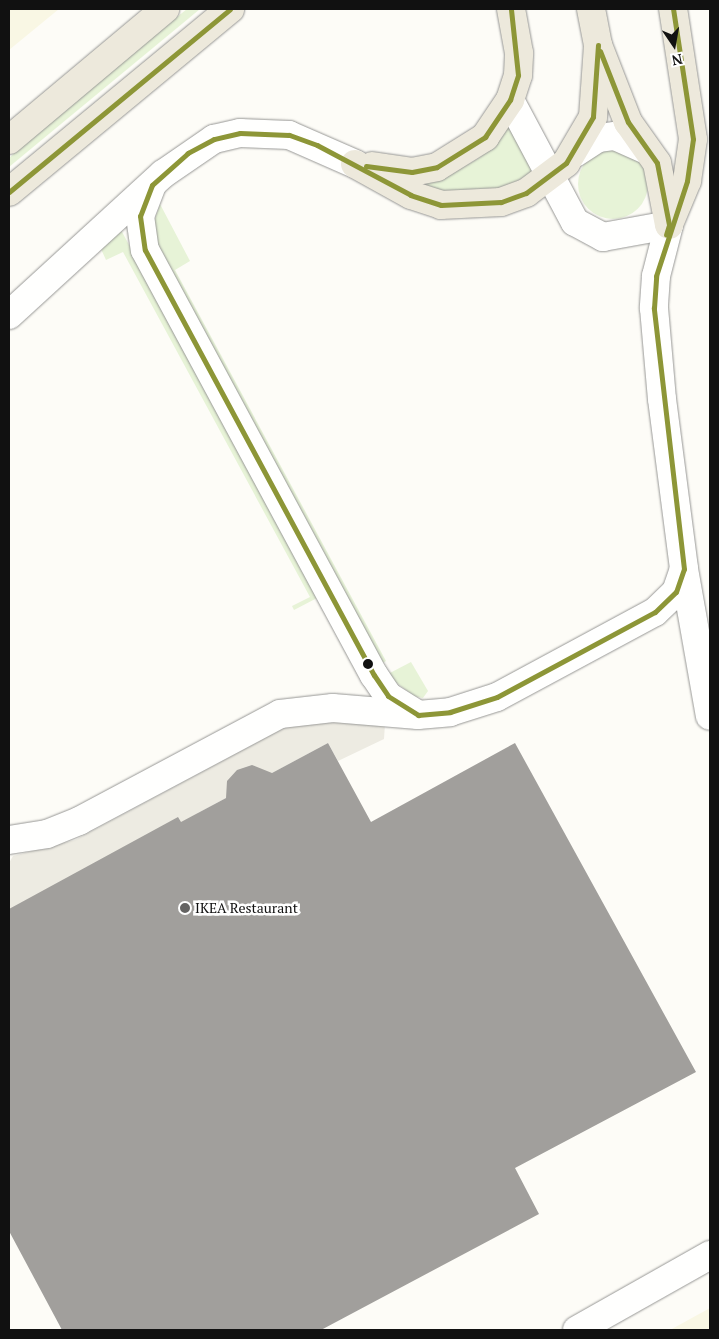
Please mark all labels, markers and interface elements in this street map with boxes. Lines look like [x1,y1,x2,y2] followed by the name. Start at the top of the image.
[649,20,699,70] north arrow
[670,50,684,71] text: N
[363,659,373,669] unlabelled marker
[195,900,298,916] place label: IKEA Restaurant
[179,902,191,914] marker: IKEA Restaurant

